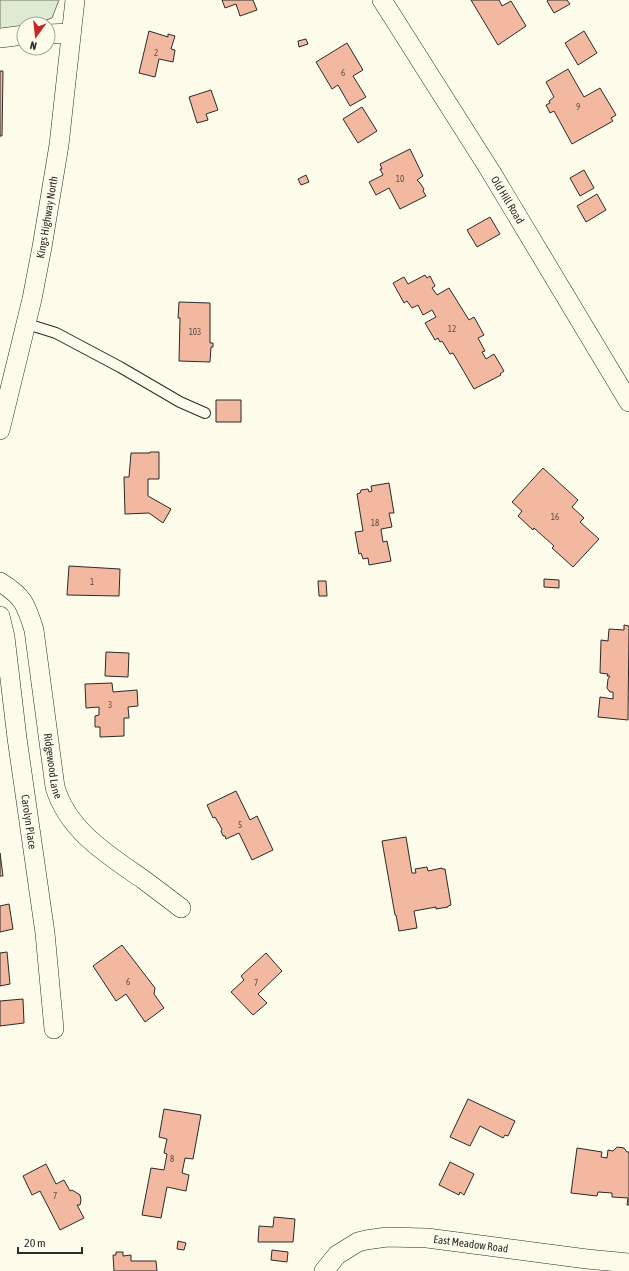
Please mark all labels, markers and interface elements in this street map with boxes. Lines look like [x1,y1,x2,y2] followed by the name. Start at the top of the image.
[16,16,56,56] north arrow
[29,39,38,52] text: N
[154,48,158,58] house number: 2
[341,68,345,78] house number: 6
[576,102,580,112] house number: 9
[396,174,404,184] house number: 10
[489,174,527,226] street label: Old Hill Road
[34,175,60,259] street label: Kings Highway North
[448,324,456,334] house number: 12
[189,327,201,337] house number: 103
[551,512,559,522] house number: 16
[371,518,379,528] house number: 18
[90,577,94,587] house number: 1
[108,700,112,710] house number: 3
[42,732,65,800] street label: Ridgewood Lane
[19,794,39,850] street label: Carolyn Place
[238,820,242,830] house number: 5
[126,977,130,987] house number: 6
[254,978,258,988] house number: 7
[170,1154,174,1164] house number: 8
[53,1191,57,1201] house number: 7
[18,1229,82,1255] scale bar
[433,1233,509,1255] street label: East Meadow Road
[24,1236,46,1250] text: 20 m

